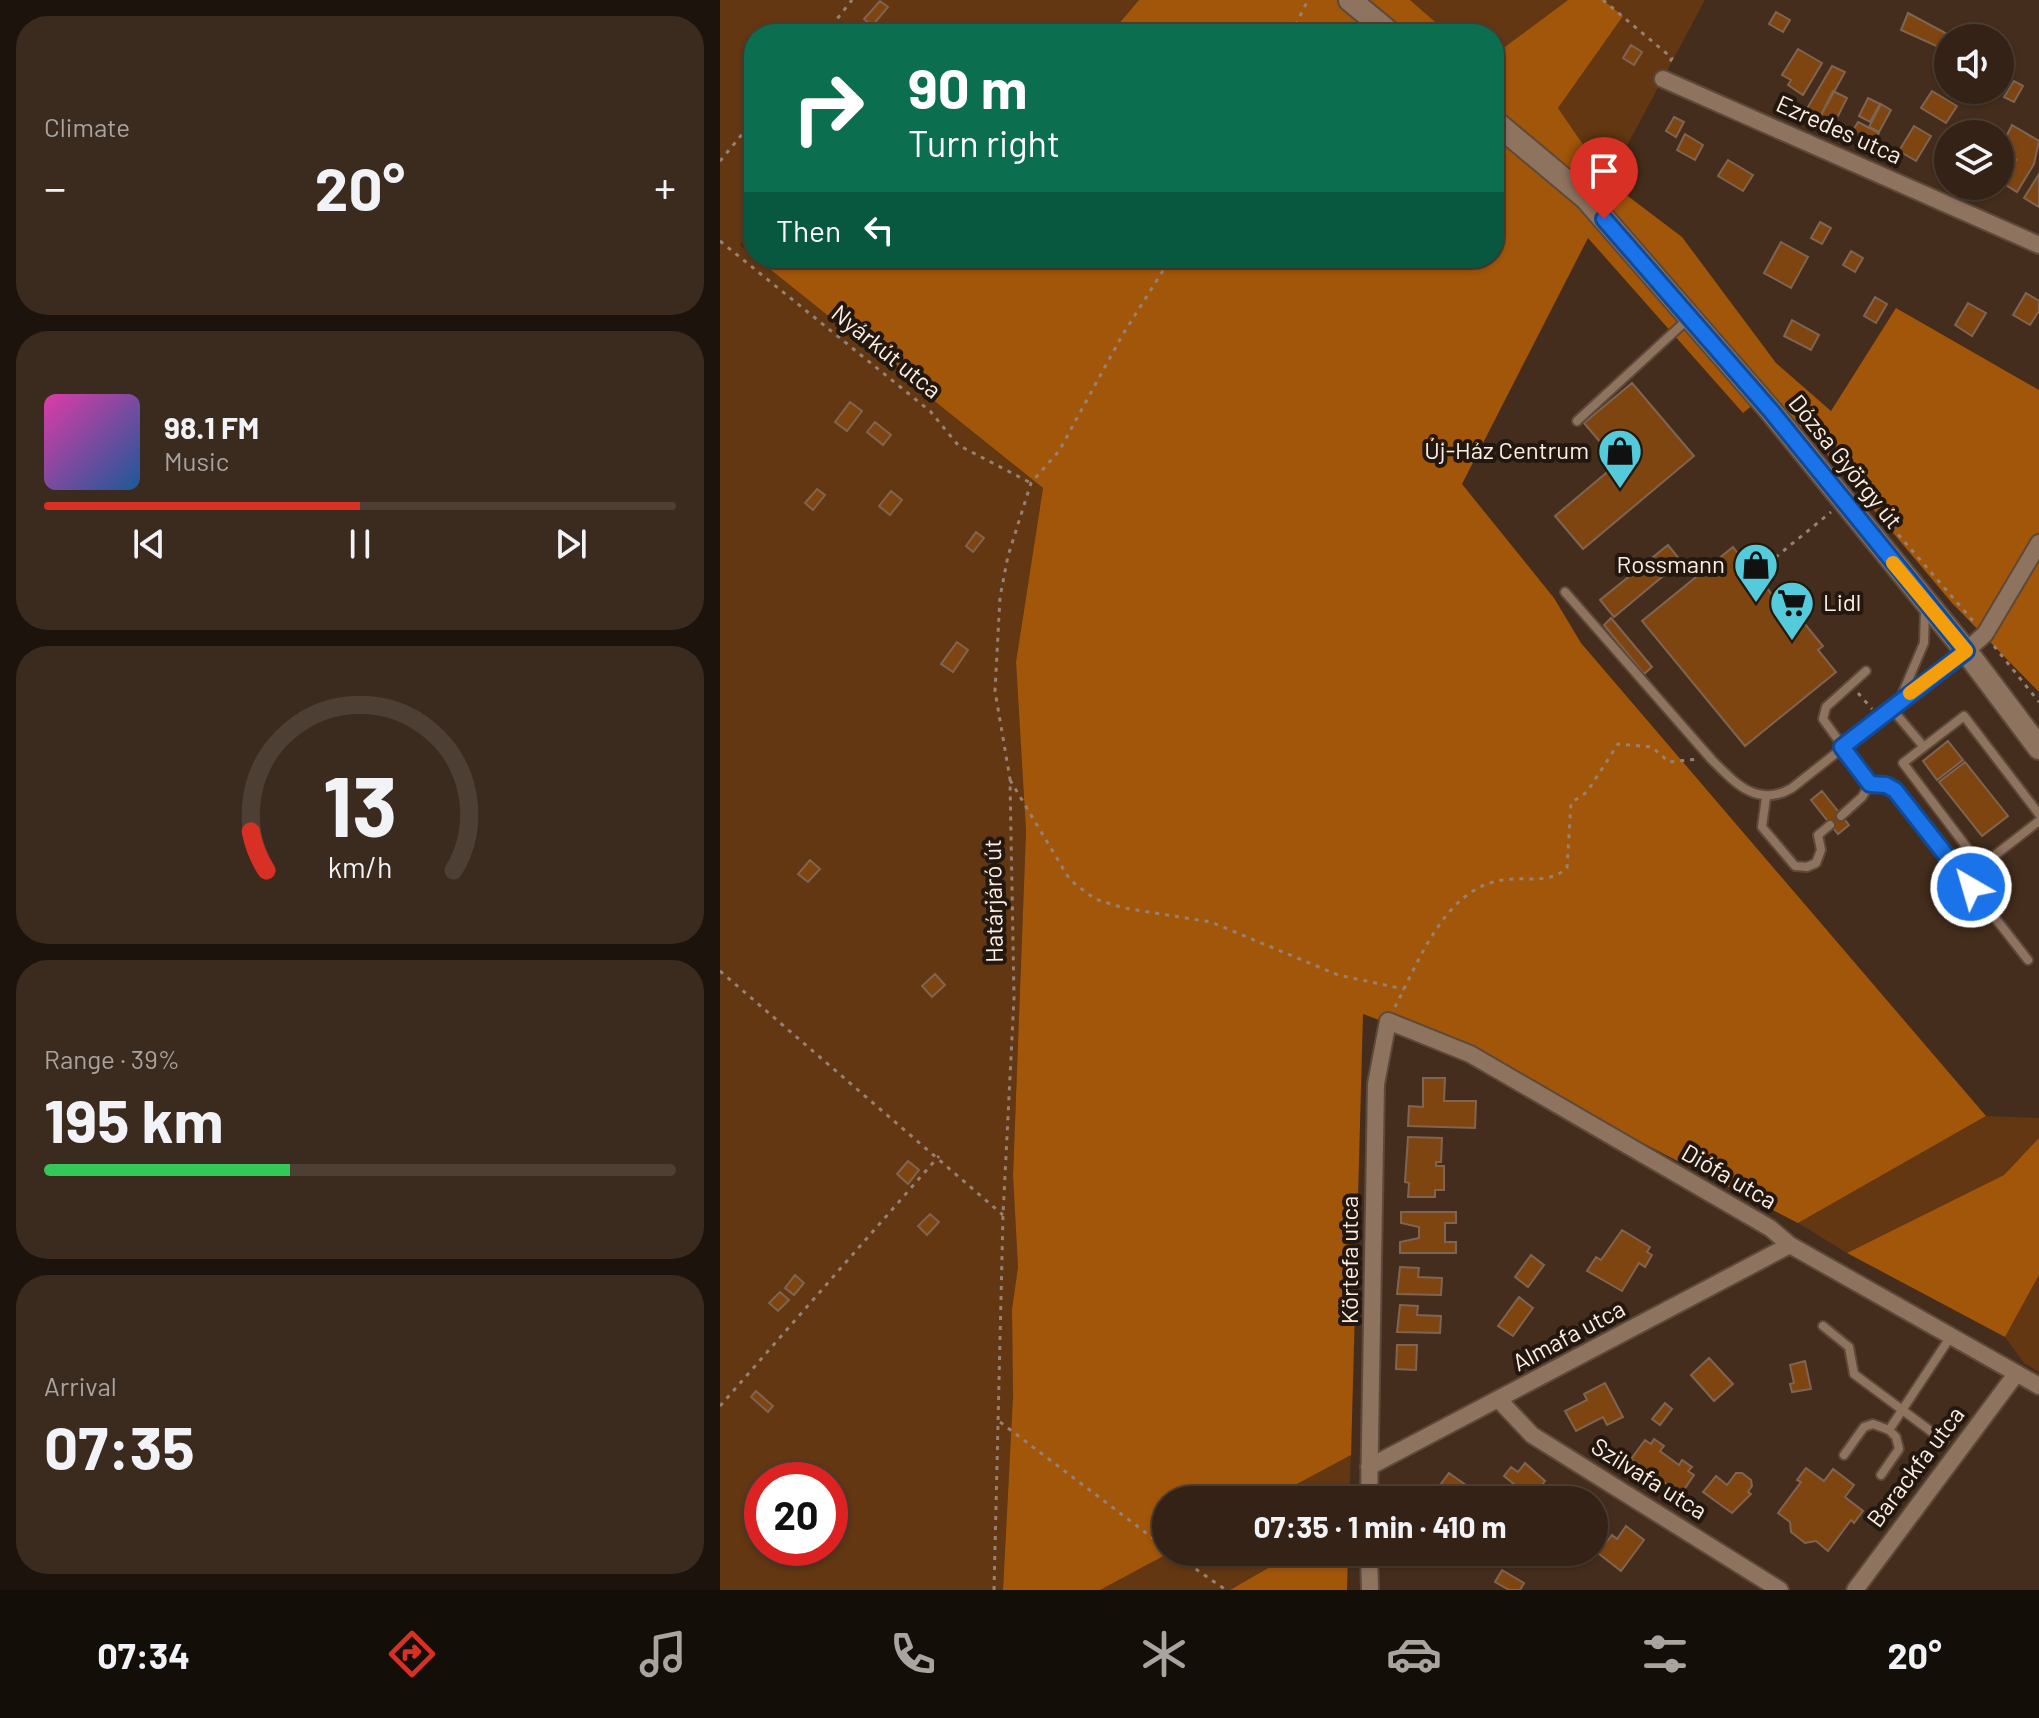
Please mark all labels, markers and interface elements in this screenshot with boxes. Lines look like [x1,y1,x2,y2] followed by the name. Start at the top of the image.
[1934,24,2014,200] map controls
[1934,24,2014,104] button: sound
[908,53,1028,120] text: 90 m
[776,56,880,160] icon: right
[1772,88,1907,169] street label: Ezredes utca
[44,111,130,142] text: Climate
[1934,120,2014,200] button: layers
[908,121,1060,164] text: Turn right
[1570,137,1638,219] pin
[1582,149,1626,193] icon: arrive
[315,151,405,223] text: 20°
[44,160,66,213] text: −
[654,160,676,213] text: +
[857,208,901,252] icon: left
[776,212,841,248] text: Then
[826,298,948,404] street label: Nyárkút utca
[1783,388,1909,534] street label: Dózsa György út
[164,409,259,445] text: 98.1 FM
[1596,427,1644,490] shop icon: Új-Ház Centrum
[1424,435,1589,464] place label: Új-Ház Centrum
[164,445,229,476] text: Music
[127,522,171,566] icon: previous
[338,522,382,566] icon: pause
[549,522,593,566] icon: next
[1732,541,1780,604] shop icon: Rossmann
[1617,549,1725,578] place label: Rossmann
[1768,579,1816,642] supermarket icon: Lidl
[1823,587,1861,616] place label: Lidl
[323,754,397,854] text: 13
[977,839,1008,963] street label: Határjáró út
[1929,845,2013,929] position arrow
[328,849,392,884] text: km/h
[44,1043,180,1074] text: Range · 39%
[44,1083,224,1155] text: 195 km
[1677,1137,1782,1214] street label: Diófa utca
[1334,1196,1363,1324] street label: Körtefa utca
[1507,1293,1630,1376] street label: Almafa utca
[44,1370,117,1401] text: Arrival
[1860,1400,1970,1532] street label: Barackfa utca
[44,1410,195,1482] text: 07:35
[1587,1431,1713,1525] street label: Szilvafa utca
[744,1462,848,1566] speed limit sign: 20
[1253,1508,1507,1544] text: 07:35 · 1 min · 410 m
[384,1626,440,1682] icon: directions
[635,1626,691,1682] icon: music
[885,1626,941,1682] icon: phone
[1136,1626,1192,1682] icon: climate
[1386,1626,1442,1682] icon: car
[1637,1626,1693,1682] icon: filters
[97,1633,190,1676] text: 07:34
[1887,1633,1942,1676] text: 20°

